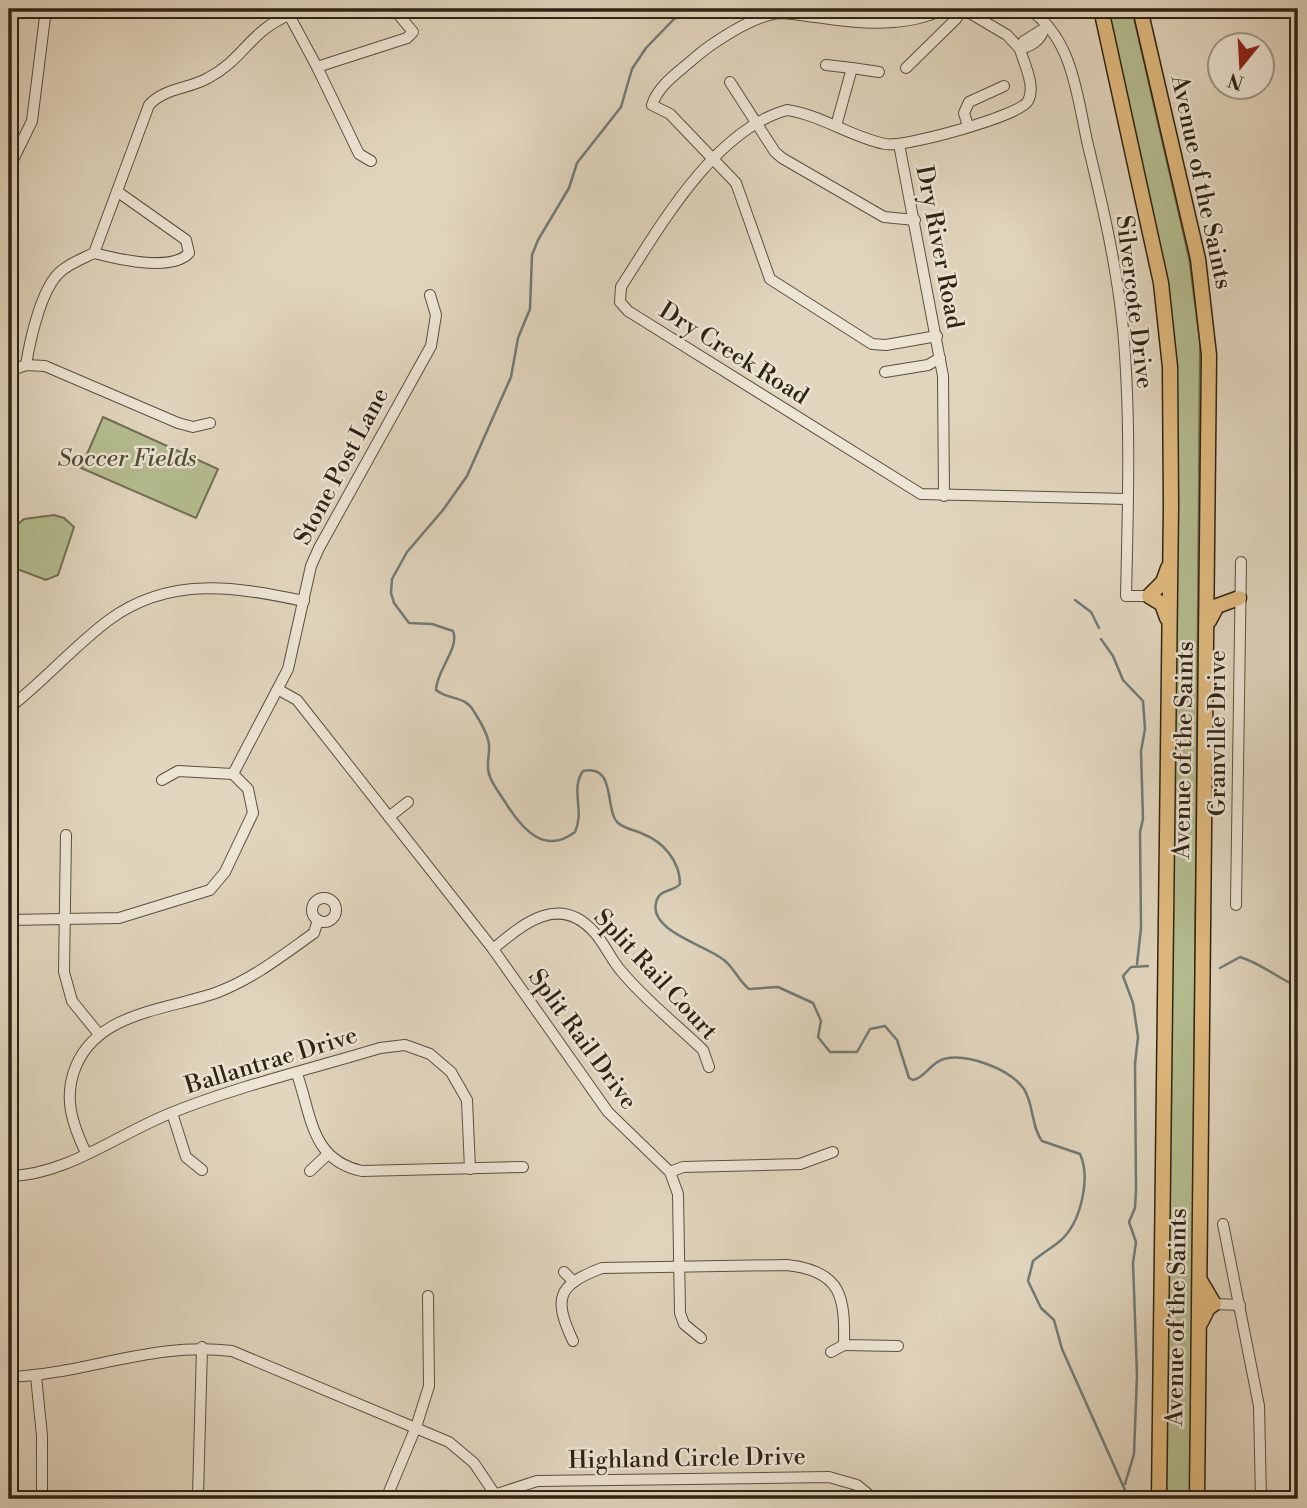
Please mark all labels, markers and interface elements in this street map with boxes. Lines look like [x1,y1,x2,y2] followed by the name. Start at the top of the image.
[1206,32,1276,102] north arrow
[1225,67,1247,95] text: N
[1163,71,1238,292] street label: Avenue of the Saints
[908,163,970,332] street label: Dry River Road
[1108,214,1160,391] street label: Silvercote Drive
[653,296,814,412] street label: Dry Creek Road
[288,383,396,550] street label: Stone Post Lane
[58,444,196,474] park label: Soccer Fields
[1167,641,1201,860] street label: Avenue of the Saints
[1203,650,1233,816] street label: Granville Drive
[587,903,724,1047] street label: Split Rail Court
[521,964,643,1116] street label: Split Rail Drive
[180,1020,361,1102] street label: Ballantrae Drive
[1160,1208,1194,1427] street label: Avenue of the Saints
[568,1442,806,1476] street label: Highland Circle Drive

